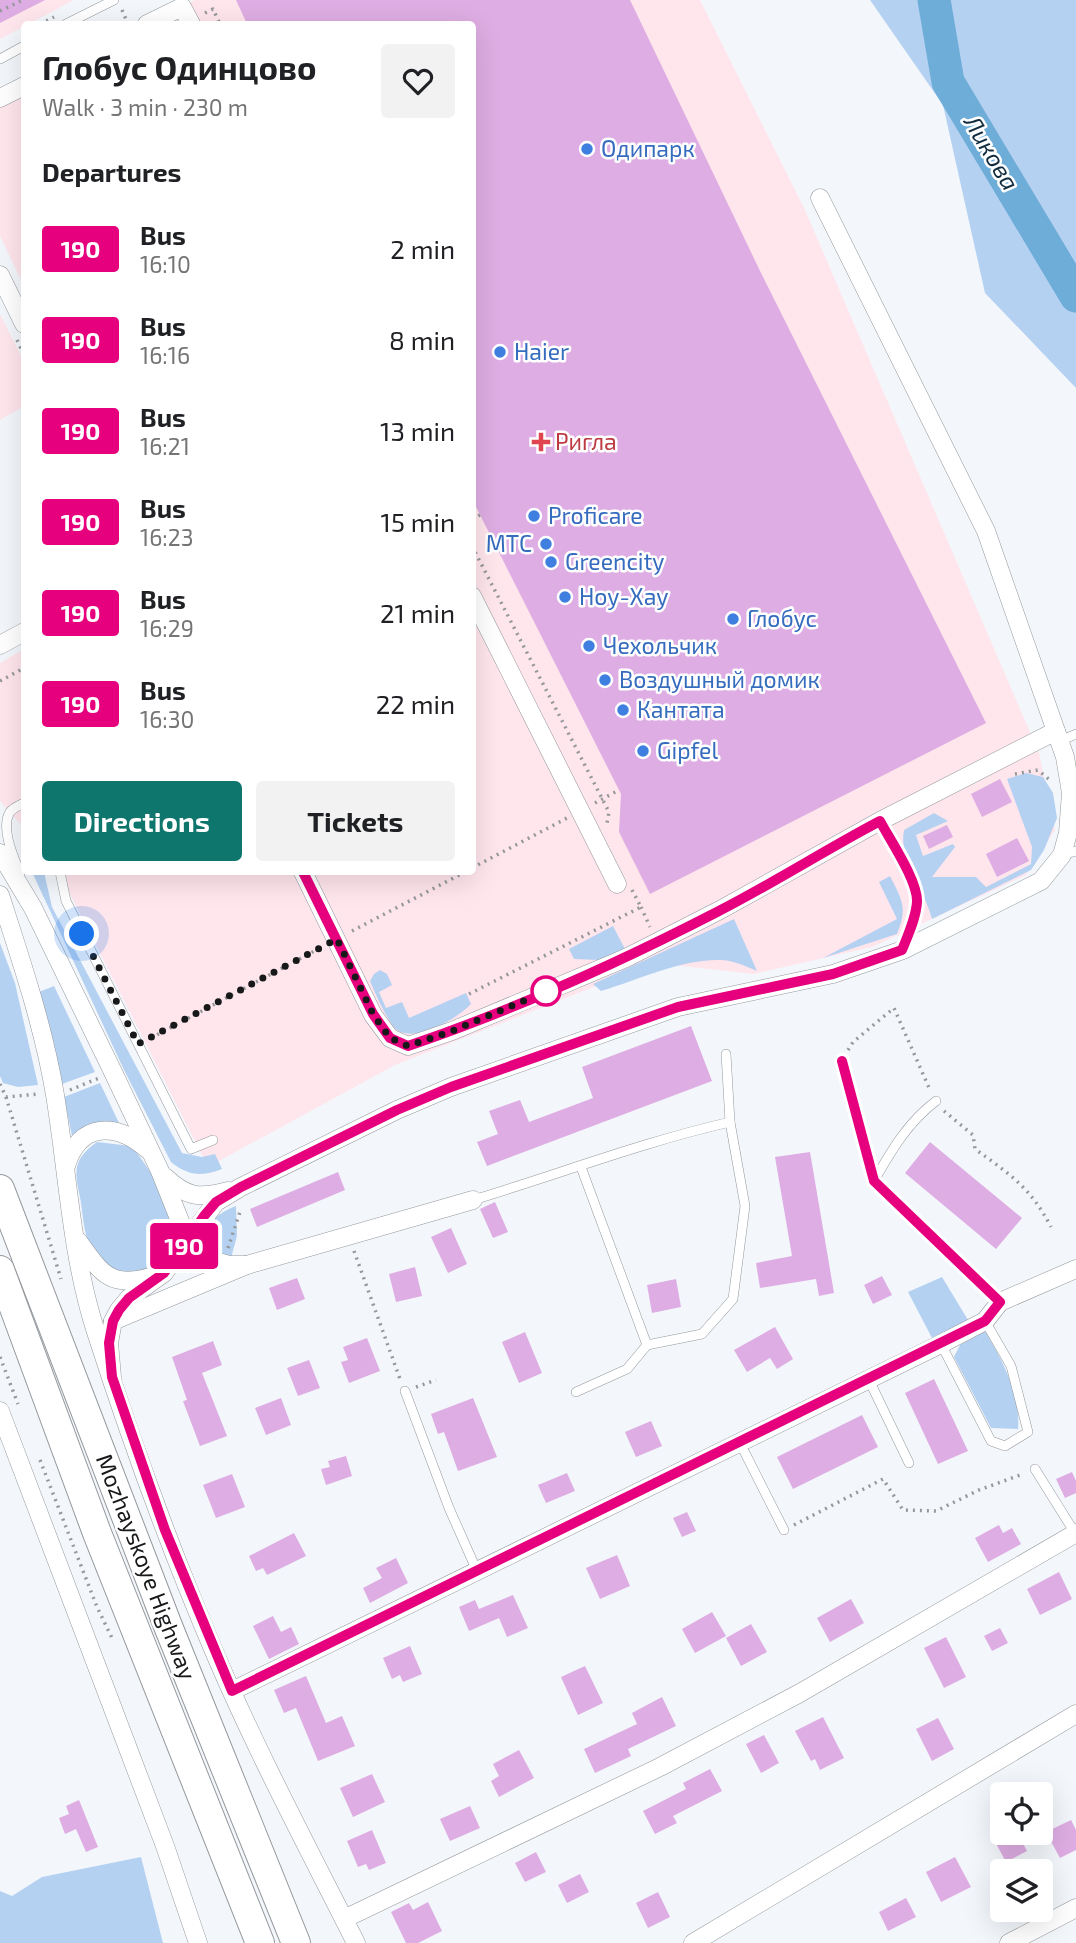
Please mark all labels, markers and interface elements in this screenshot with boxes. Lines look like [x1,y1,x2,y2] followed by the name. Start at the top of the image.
[381,44,455,118] button: heart
[42,47,316,87] text: Глобус Одинцово
[42,93,248,121] text: Walk · 3 min · 230 m
[958,109,1026,195] water label: Ликова
[601,134,695,162] place label: Одипарк
[579,141,595,157] marker: Одипарк
[42,156,181,187] text: Departures
[140,219,186,250] text: Bus
[390,233,455,264] text: 2 min
[61,234,100,263] text: 190
[140,250,191,278] text: 16:10
[140,310,186,341] text: Bus
[389,324,455,355] text: 8 min
[61,325,100,354] text: 190
[514,337,569,365] place label: Haier
[140,341,190,369] text: 16:16
[492,344,508,360] marker: Haier
[140,401,186,432] text: Bus
[380,415,455,446] text: 13 min
[61,416,100,445] text: 190
[555,427,617,455] place label: Ригла
[140,432,190,460] text: 16:21
[533,434,549,450] marker: Ригла
[140,492,186,523] text: Bus
[548,501,643,529] place label: Proficare
[381,506,455,537] text: 15 min
[61,507,100,536] text: 190
[526,508,542,524] marker: Proficare
[140,523,193,551] text: 16:23
[486,529,532,557] place label: МТС
[538,536,554,552] marker: МТС
[565,547,664,575] place label: Greencity
[543,554,559,570] marker: Greencity
[579,582,669,611] place label: Ноу-Хау
[140,583,186,614] text: Bus
[557,589,573,605] marker: Ноу-Хау
[380,597,455,628] text: 21 min
[61,598,100,627] text: 190
[747,604,817,633] place label: Глобус
[725,611,741,627] marker: Глобус
[140,614,194,642] text: 16:29
[603,631,717,659] place label: Чехольчик
[581,638,597,654] marker: Чехольчик
[619,665,820,694] place label: Воздушный домик
[597,672,613,688] marker: Воздушный домик
[140,674,186,705] text: Bus
[376,688,455,719] text: 22 min
[61,689,100,718] text: 190
[637,695,725,723] place label: Кантата
[615,702,631,718] marker: Кантата
[140,705,194,733] text: 16:30
[657,736,718,764] place label: Gipfel
[635,743,651,759] marker: Gipfel
[42,781,242,861] button: Directions
[256,781,455,861] button: Tickets
[64,916,99,951] your location
[531,976,561,1006] unlabelled marker
[144,1223,224,1269] line badge: 190
[164,1231,204,1260] text: 190
[91,1450,203,1683] street label: Mozhayskoye Highway
[990,1782,1053,1922] map controls
[990,1782,1053,1845] button: locate
[990,1859,1053,1922] button: layers

